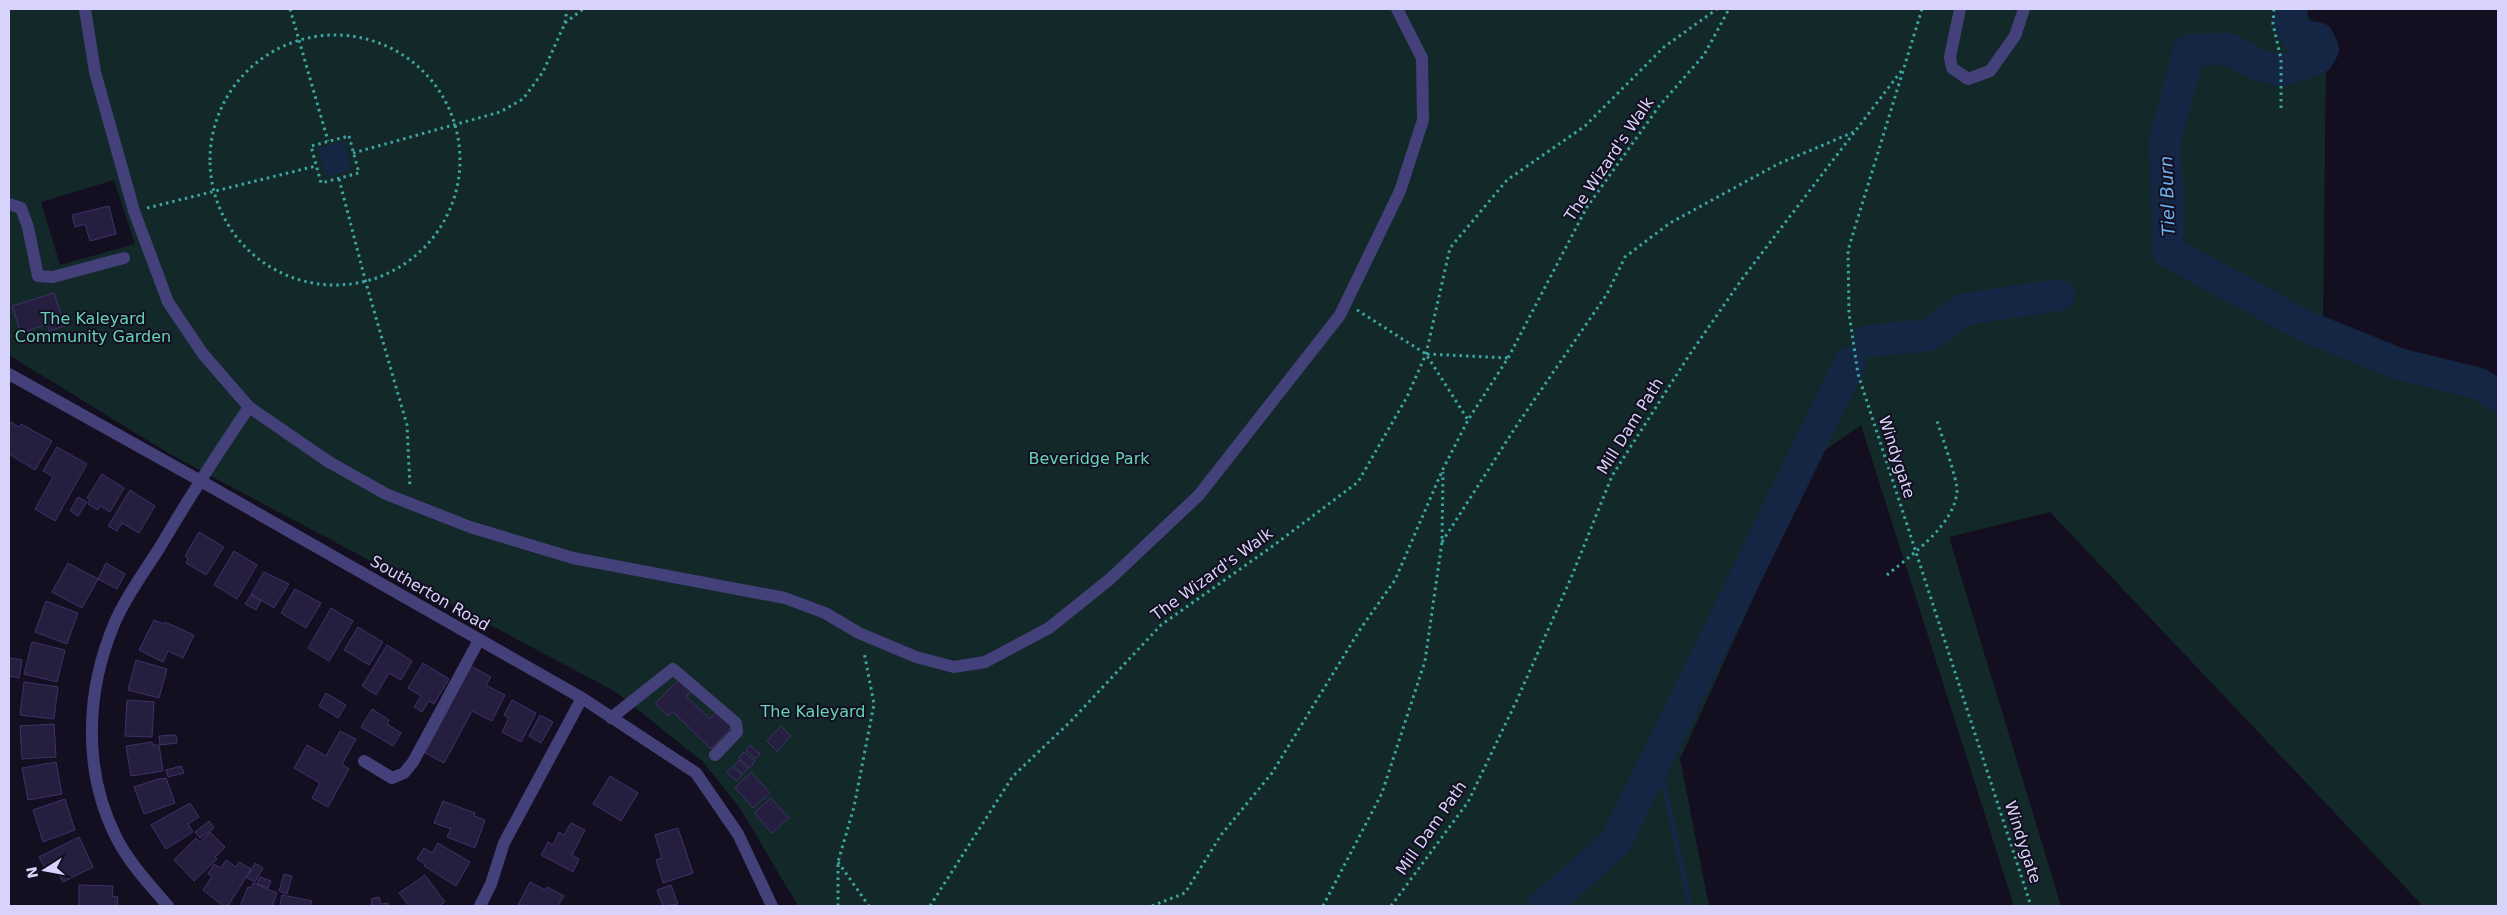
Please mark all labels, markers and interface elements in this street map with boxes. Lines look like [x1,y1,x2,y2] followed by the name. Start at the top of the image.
[1560,93,1658,225] street label: The Wizard's Walk
[2155,155,2179,237] water label: Tiel Burn
[15,309,171,346] park label: The Kaleyard Community Garden
[1593,374,1667,478] street label: Mill Dam Path
[1875,413,1919,501] street label: Windygate
[1029,449,1150,468] park label: Beveridge Park
[1147,523,1277,625] street label: The Wizard's Walk
[367,551,493,635] street label: Southerton Road
[760,702,865,721] park label: The Kaleyard
[1392,777,1470,879] street label: Mill Dam Path
[2001,798,2045,886] street label: Windygate
[20,845,70,895] north arrow
[23,865,41,880] text: N

